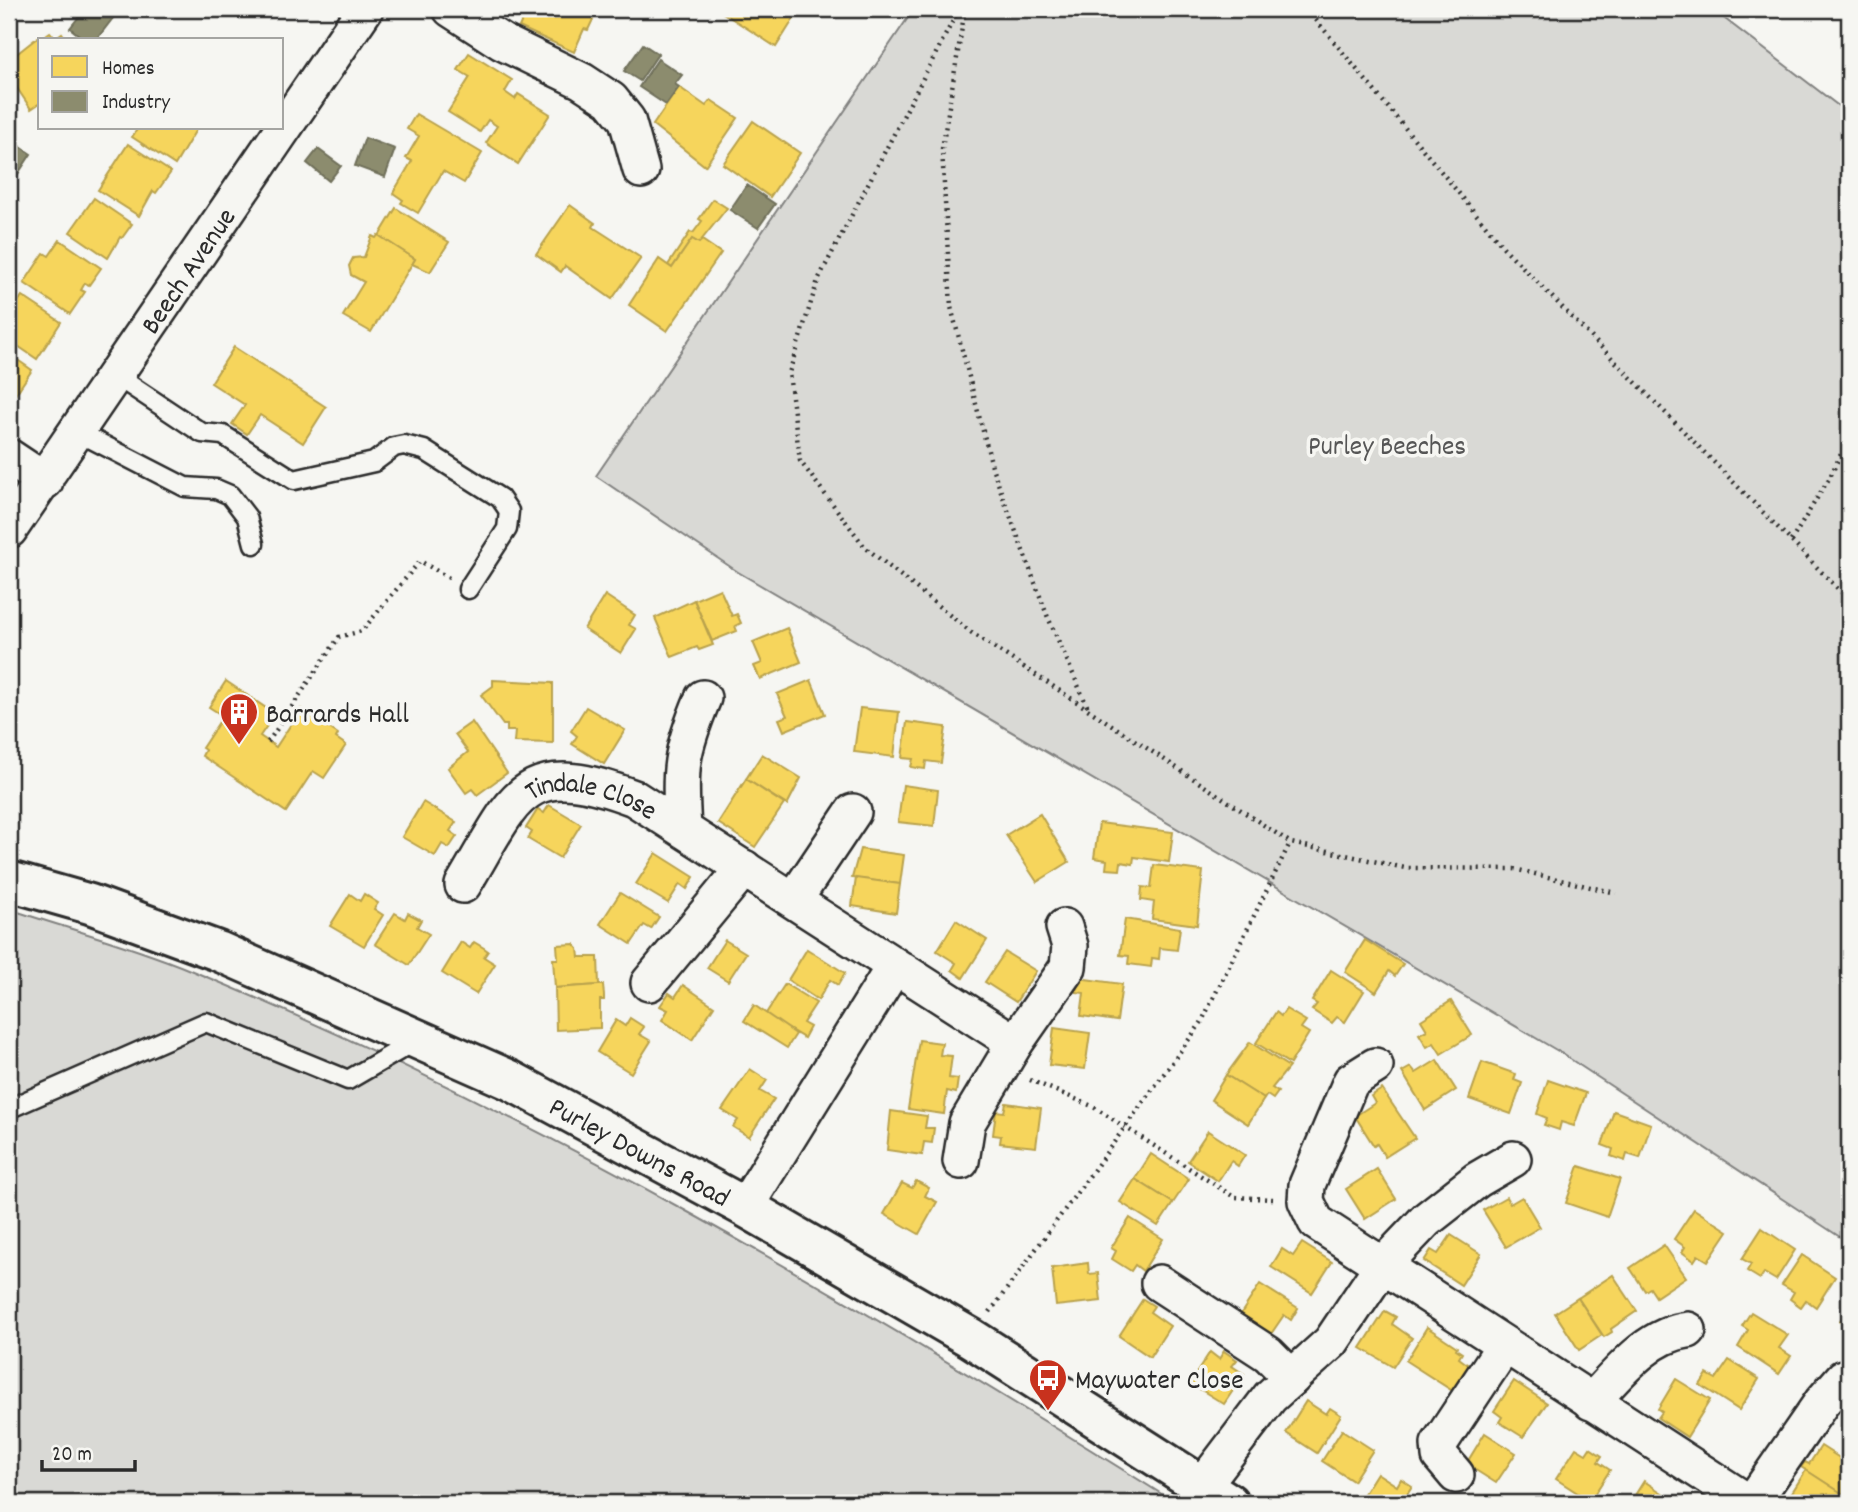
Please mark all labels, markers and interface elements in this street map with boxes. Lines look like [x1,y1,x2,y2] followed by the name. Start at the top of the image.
[38,38,284,130] legend
[102,55,155,85] text: Homes
[102,89,170,119] text: Industry
[133,202,248,344] street label: Beech Avenue
[1308,429,1466,469] park label: Purley Beeches
[218,691,260,746] building icon: Barrards Hall
[266,697,409,737] place label: Barrards Hall
[518,766,664,833] street label: Tindale Close
[540,1090,736,1220] street label: Purley Downs Road
[1027,1357,1069,1412] bus stop icon: Maywater Close
[1075,1363,1244,1403] place label: Maywater Close
[42,1428,135,1472] scale bar
[52,1441,92,1471] text: 20 m

